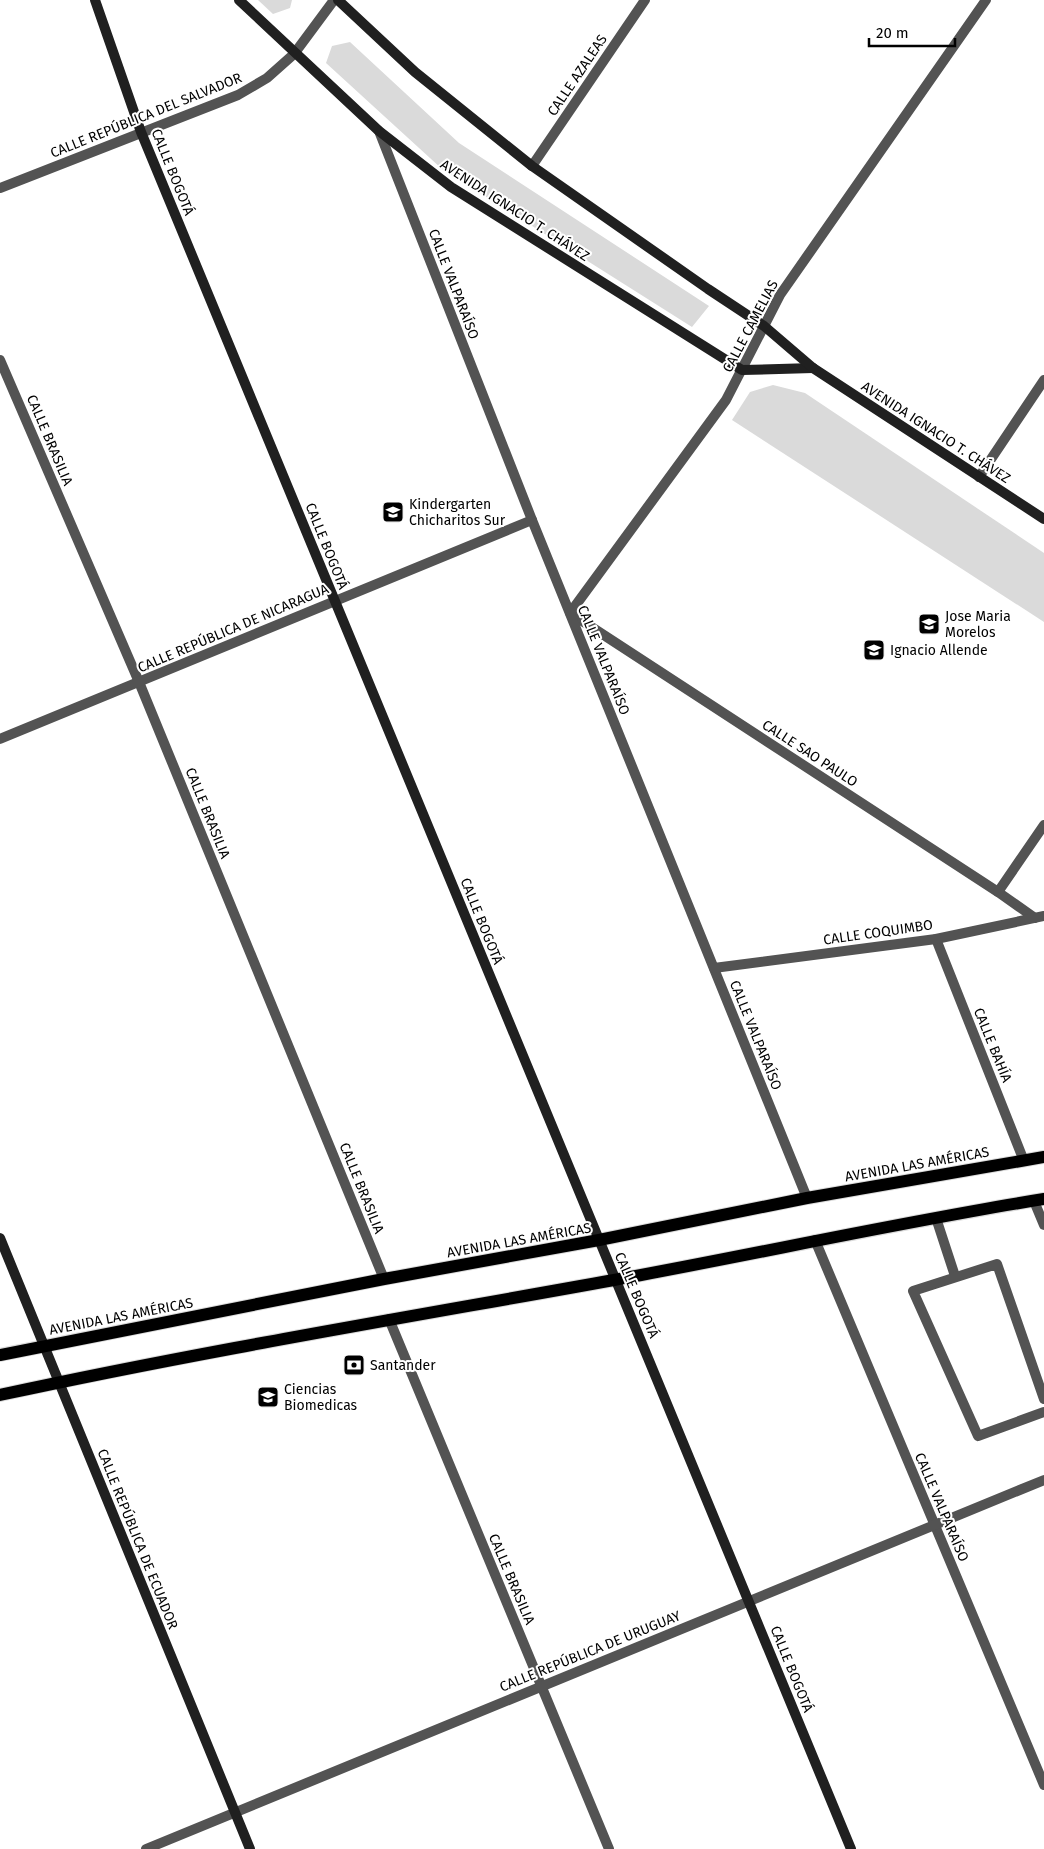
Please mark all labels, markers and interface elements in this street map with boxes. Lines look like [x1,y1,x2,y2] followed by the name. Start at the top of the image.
[869,15,955,47] scale bar
[876,24,909,42] text: 20 m
[544,31,611,119] street label: CALLE AZALEAS
[48,68,245,162] street label: CALLE REPÚBLICA DEL SALVADOR
[147,126,199,218] street label: CALLE BOGOTÁ
[437,155,593,265] street label: AVENIDA IGNACIO T. CHÁVEZ
[425,226,483,342] street label: CALLE VALPARAÍSO
[719,277,782,375] street label: CALLE CAMELIAS
[858,377,1014,487] street label: AVENIDA IGNACIO T. CHÁVEZ
[23,392,76,488] street label: CALLE BRASILIA
[409,496,506,529] place label: Kindergarten Chicharitos Sur
[301,500,353,592] street label: CALLE BOGOTÁ
[381,500,405,524] school or university icon: Kindergarten Chicharitos Sur
[135,580,331,676] street label: CALLE REPÚBLICA DE NICARAGUA
[574,602,634,718] street label: CALLE VALPARAÍSO
[945,608,1011,641] place label: Jose Maria Morelos
[917,612,941,636] school or university icon: Jose Maria Morelos
[862,638,886,662] school or university icon: Ignacio Allende
[890,642,988,659] place label: Ignacio Allende
[759,716,861,791] street label: CALLE SAO PAULO
[182,765,234,861] street label: CALLE BRASILIA
[456,875,508,967] street label: CALLE BOGOTÁ
[822,916,934,949] street label: CALLE COQUIMBO
[726,977,786,1093] street label: CALLE VALPARAÍSO
[970,1005,1016,1085] street label: CALLE BAHÍA
[336,1140,388,1236] street label: CALLE BRASILIA
[843,1142,991,1186] street label: AVENIDA LAS AMÉRICAS
[445,1218,593,1262] street label: AVENIDA LAS AMÉRICAS
[611,1249,663,1341] street label: CALLE BOGOTÁ
[48,1293,195,1339] street label: AVENIDA LAS AMÉRICAS
[342,1353,366,1377] bank icon: Santander
[370,1357,436,1374] place label: Santander
[284,1381,358,1414] place label: Ciencias Biomedicas
[256,1385,280,1409] school or university icon: Ciencias Biomedicas
[93,1446,183,1632] street label: CALLE REPÚBLICA DE ECUADOR
[911,1450,973,1564] street label: CALLE VALPARAÍSO
[485,1531,538,1627] street label: CALLE BRASILIA
[497,1606,683,1696] street label: CALLE REPÚBLICA DE URUGUAY
[766,1623,818,1715] street label: CALLE BOGOTÁ

